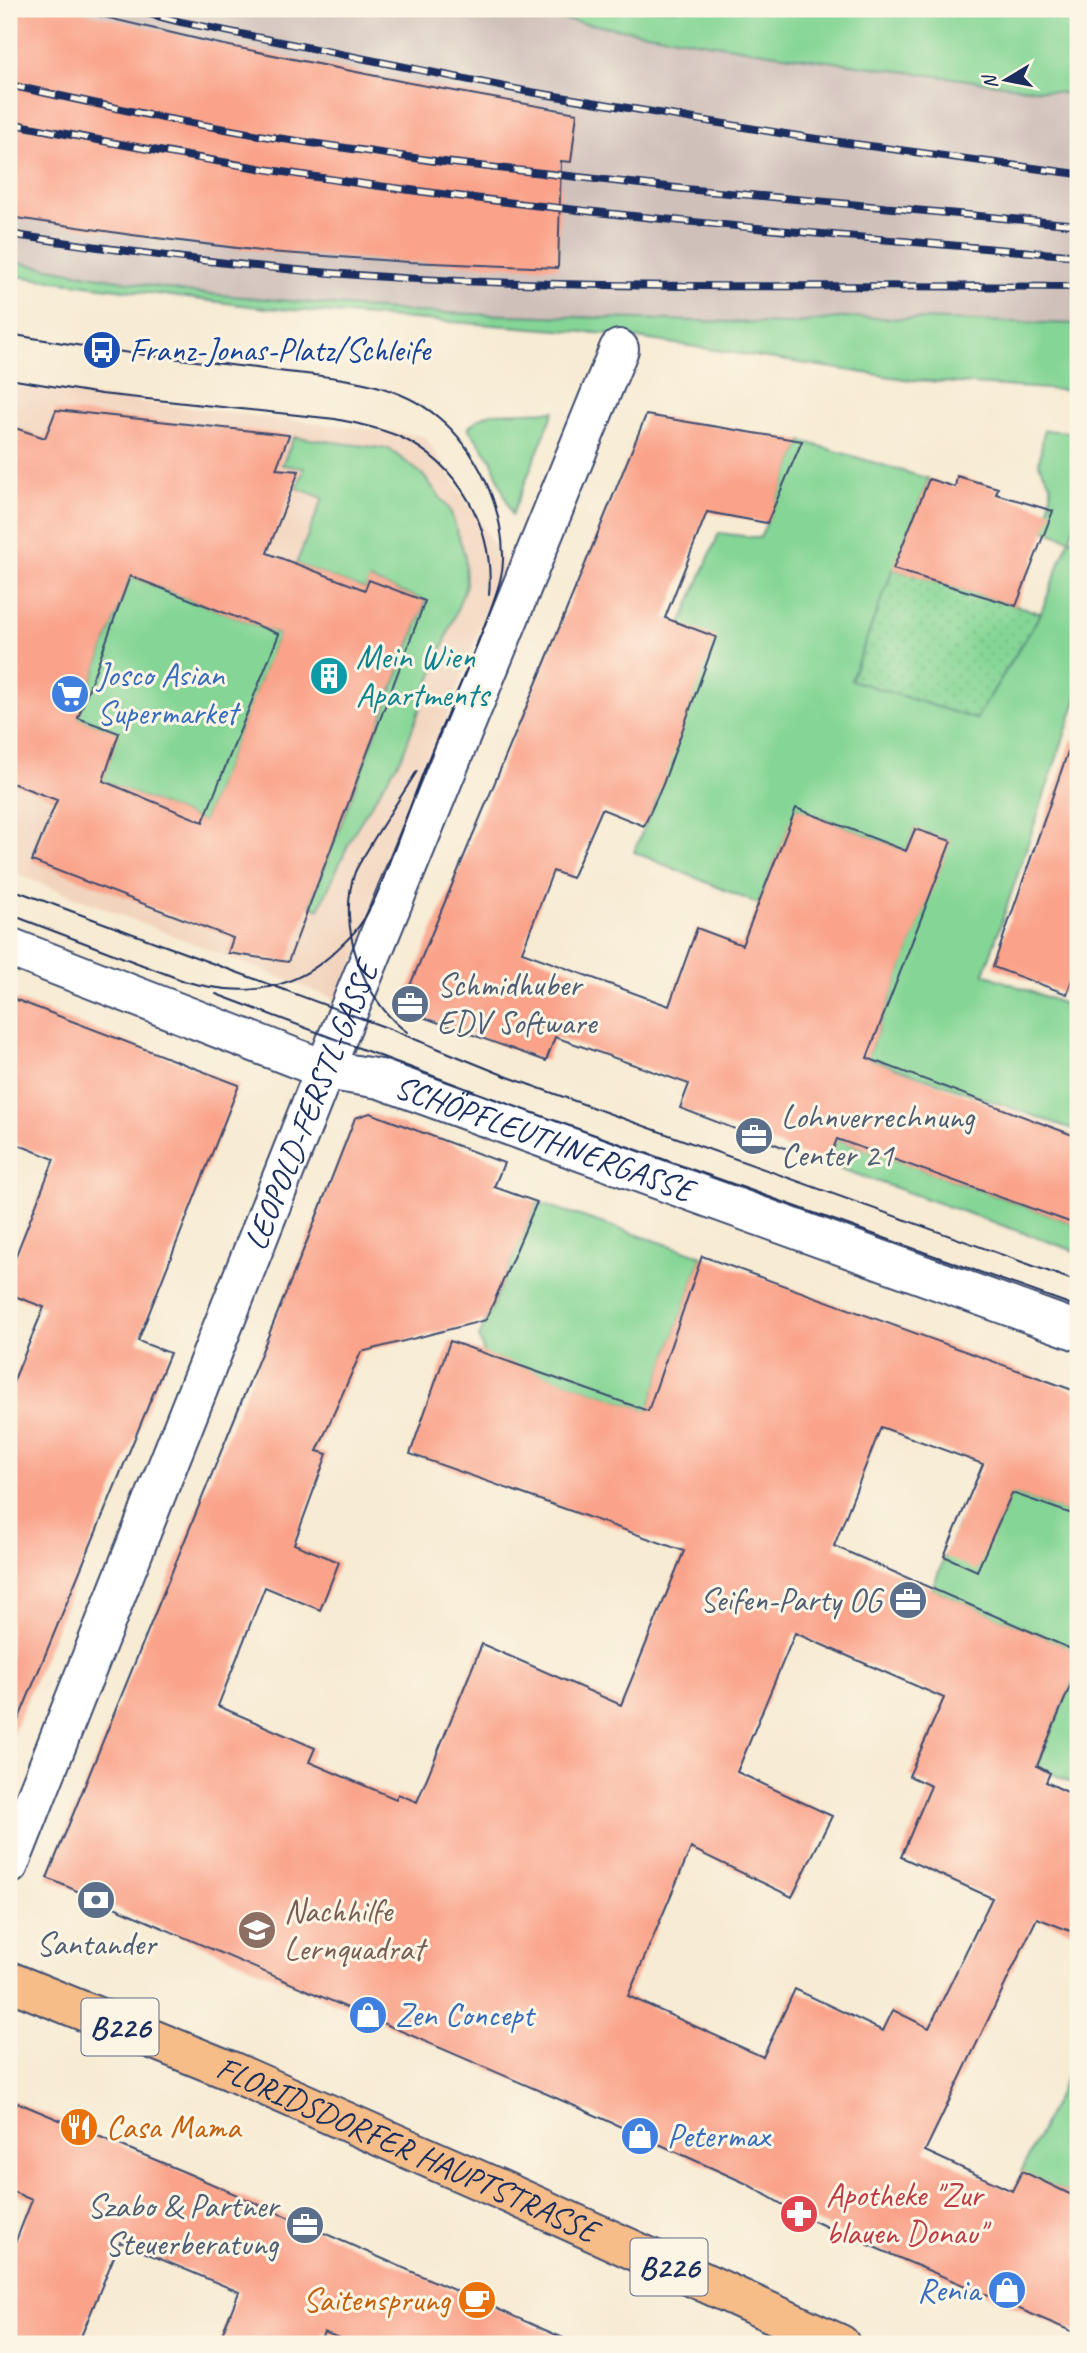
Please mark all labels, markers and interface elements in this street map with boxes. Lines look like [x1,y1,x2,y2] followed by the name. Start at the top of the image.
[972,46,1042,116] north arrow
[977,72,1003,91] text: N
[81,329,123,371] bus stop icon: Franz-Jonas-Platz/Schleife
[129,329,432,371] place label: Franz-Jonas-Platz/Schleife
[356,636,491,716] place label: Mein Wien Apartments
[95,654,241,734] place label: Josco Asian Supermarket
[308,655,350,697] building icon: Mein Wien Apartments
[49,673,91,715] supermarket icon: Josco Asian Supermarket
[234,952,389,1256] street label: LEOPOLD-FERSTL-GASSE
[437,964,598,1044] place label: Schmidhuber EDV Software
[389,983,431,1025] office icon: Schmidhuber EDV Software
[389,1065,702,1213] street label: SCHÖPFLEUTHNERGASSE
[781,1096,976,1176] place label: Lohnverrechnung Center 21
[733,1115,775,1157] office icon: Lohnverrechnung Center 21
[700,1579,885,1621] place label: Seifen-Party OG
[887,1579,929,1621] office icon: Seifen-Party OG
[75,1879,117,1921] bank icon: Santander
[284,1890,428,1970] place label: Nachhilfe Lernquadrat
[236,1909,278,1951] school or university icon: Nachhilfe Lernquadrat
[36,1923,158,1965] place label: Santander
[347,1994,389,2036] shop icon: Zen Concept
[395,1994,536,2036] place label: Zen Concept
[82,1998,158,2056] road number: B226
[211,2046,607,2253] street label: FLORIDSDORFER HAUPTSTRASSE
[58,2106,100,2148] restaurant icon: Casa Mama
[106,2106,243,2148] place label: Casa Mama
[619,2115,661,2157] shop icon: Petermax
[667,2115,772,2157] place label: Petermax
[826,2174,991,2254] place label: Apotheke "Zur blauen Donau"
[87,2185,281,2265] place label: Szabo & Partner Steuerberatung
[778,2193,820,2235] pharmacy icon: Apotheke "Zur blauen Donau"
[284,2204,326,2246] office icon: Szabo & Partner Steuerberatung
[630,2238,708,2295] road number: B226
[917,2269,982,2311] place label: Renia
[986,2269,1028,2311] shop icon: Renia
[303,2279,451,2321] place label: Saitensprung
[456,2279,498,2321] cafe icon: Saitensprung

